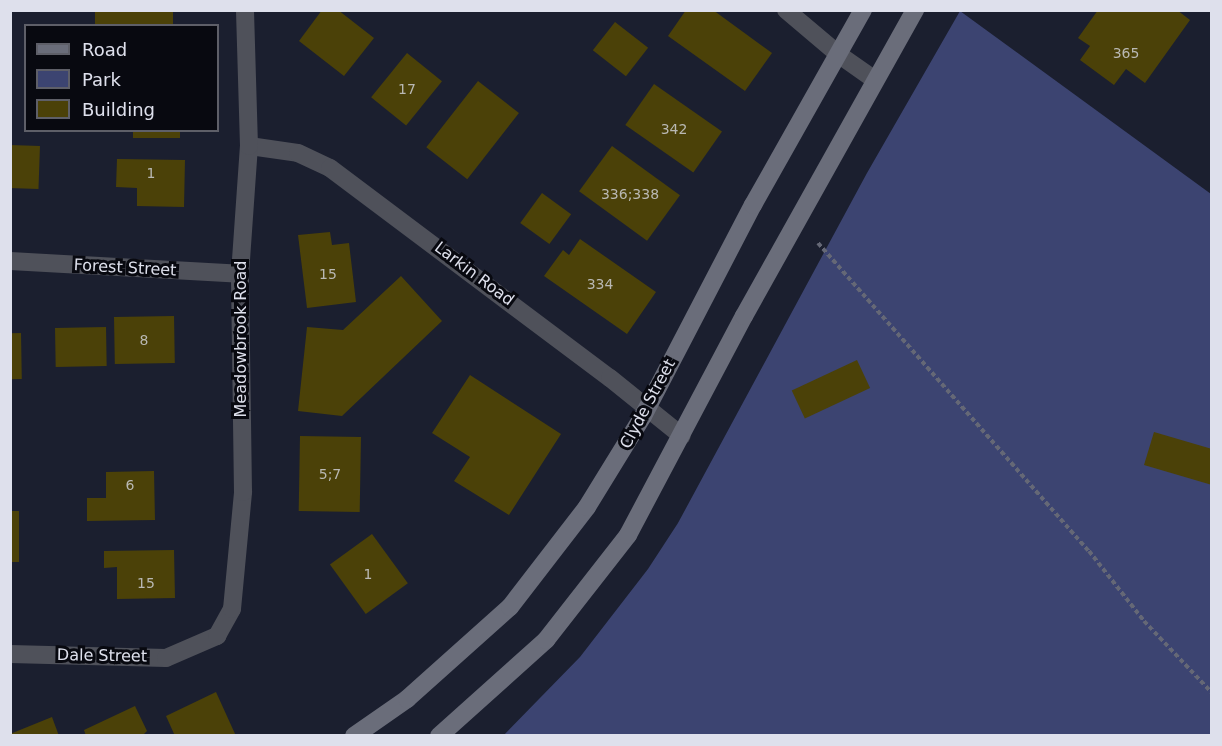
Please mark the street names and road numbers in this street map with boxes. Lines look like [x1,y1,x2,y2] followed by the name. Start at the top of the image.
[431,238,517,310] street label: Larkin Road
[73,256,177,280] street label: Forest Street
[231,261,251,417] street label: Meadowbrook Road
[616,356,680,452] street label: Clyde Street
[57,646,147,666] street label: Dale Street

